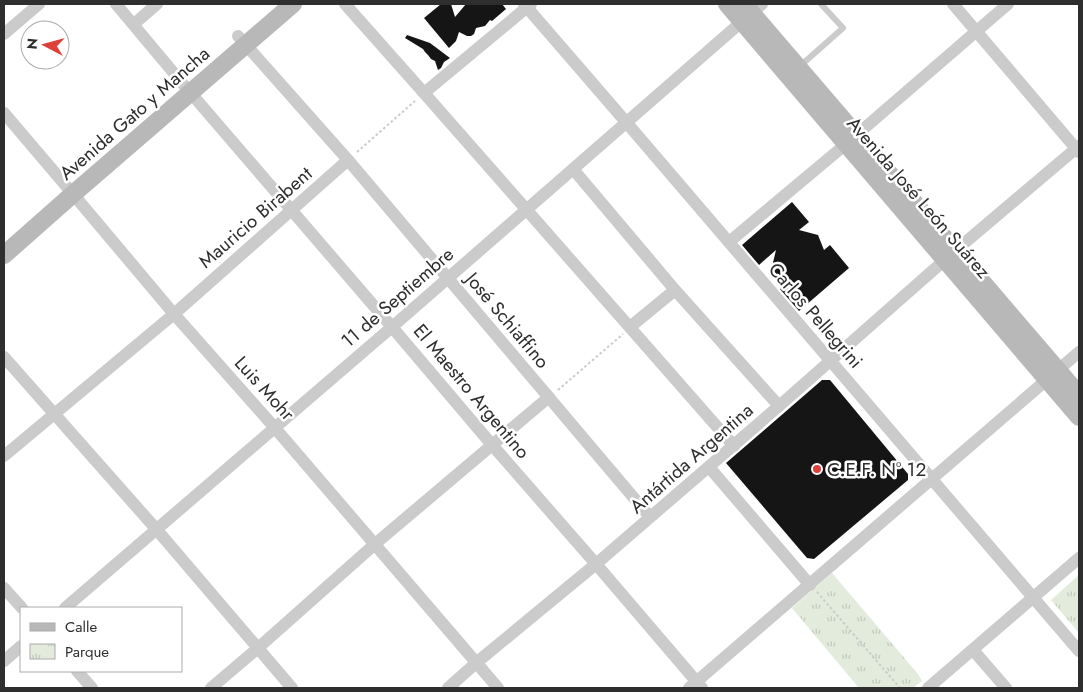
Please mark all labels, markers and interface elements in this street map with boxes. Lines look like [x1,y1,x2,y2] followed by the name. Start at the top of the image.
[20,20,70,70] north arrow
[22,37,43,50] text: N
[53,40,215,186] street label: Avenida Gato y Mancha
[841,111,997,284] street label: Avenida José León Suárez
[193,160,318,274] street label: Mauricio Birabent
[335,241,460,354] street label: 11 de Septiembre
[762,257,869,374] street label: Carlos Pellegrini
[457,264,556,374] street label: José Schiaffino
[407,318,536,465] street label: El Maestro Argentino
[228,350,301,427] street label: Luis Mohr
[624,397,759,520] street label: Antártida Argentina
[827,456,926,483] place label: C.E.F. N° 12
[811,463,823,475] marker: C.E.F. N° 12
[20,607,182,672] legend
[65,616,97,638] text: Calle
[65,641,109,663] text: Parque

